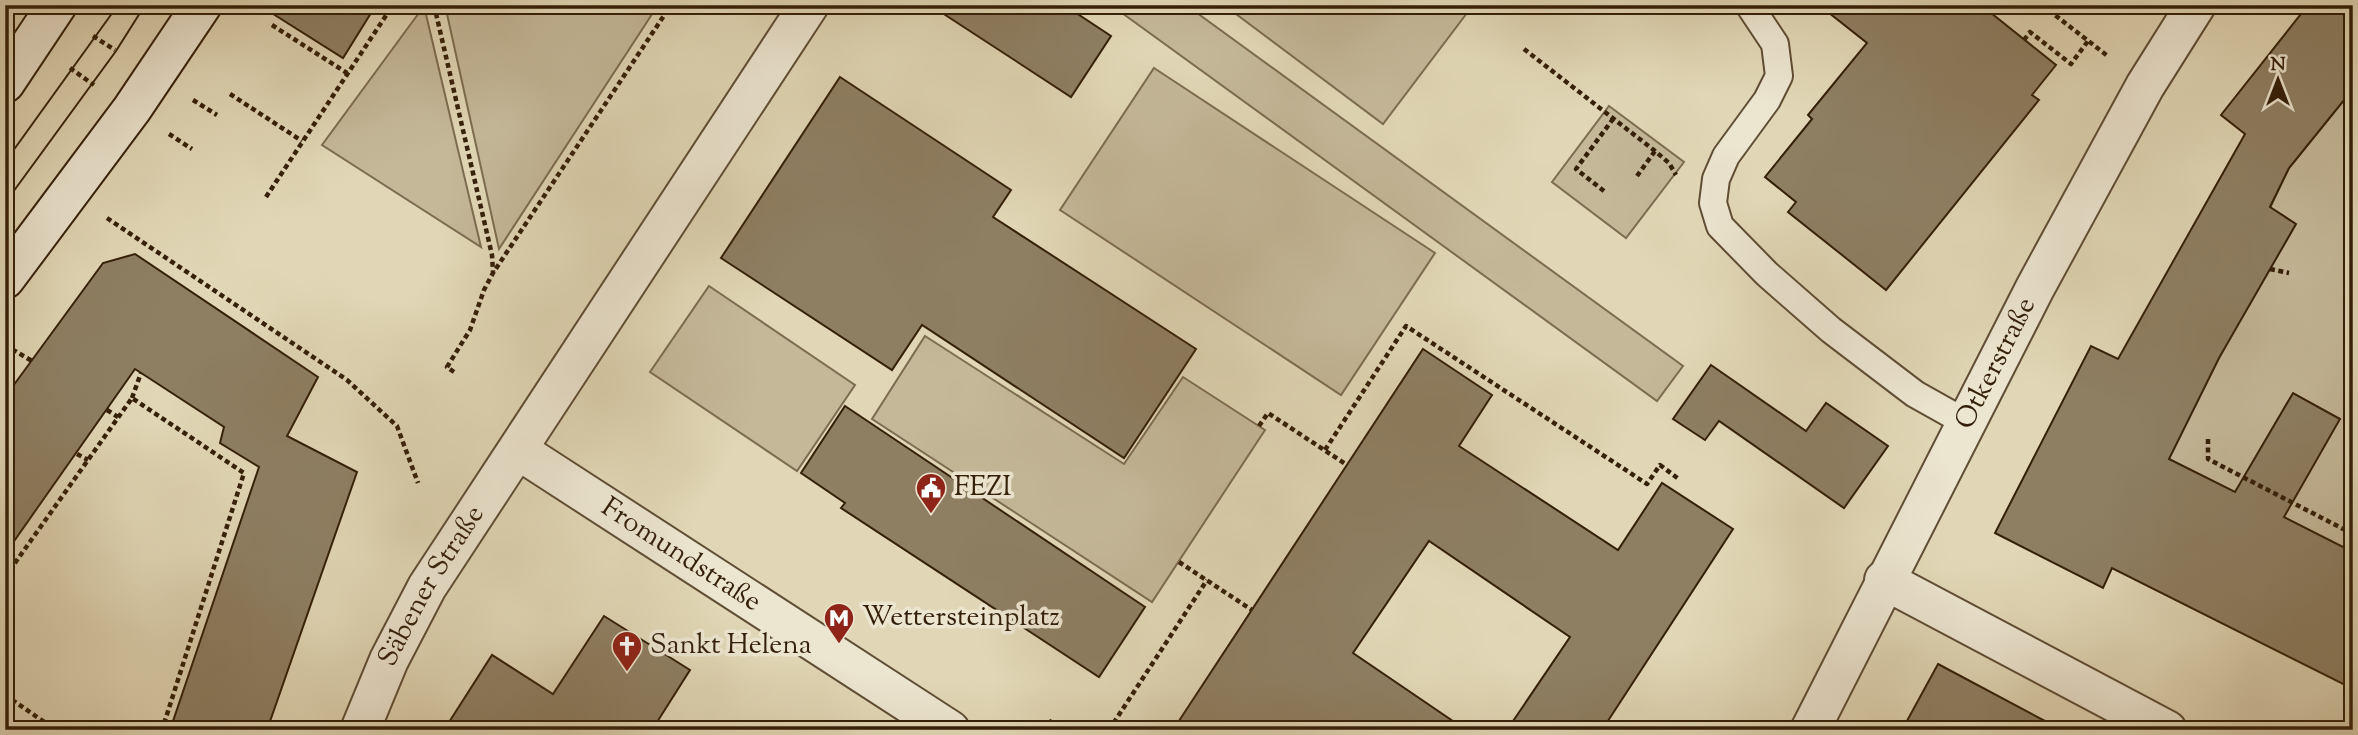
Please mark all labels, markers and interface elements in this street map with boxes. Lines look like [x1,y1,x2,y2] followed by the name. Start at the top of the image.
[2242,46,2312,116] north arrow
[2270,52,2286,79] text: N
[1946,291,2047,437] street label: Otkerstraße
[954,468,1011,508] place label: FEZI
[914,471,948,515] public building icon: FEZI
[593,489,769,622] street label: Fromundstraße
[369,498,495,674] street label: Säbener Straße
[862,598,1060,638] place label: Wettersteinplatz
[822,601,856,645] metro station icon: Wettersteinplatz
[650,626,812,666] place label: Sankt Helena
[610,629,644,673] church icon: Sankt Helena

